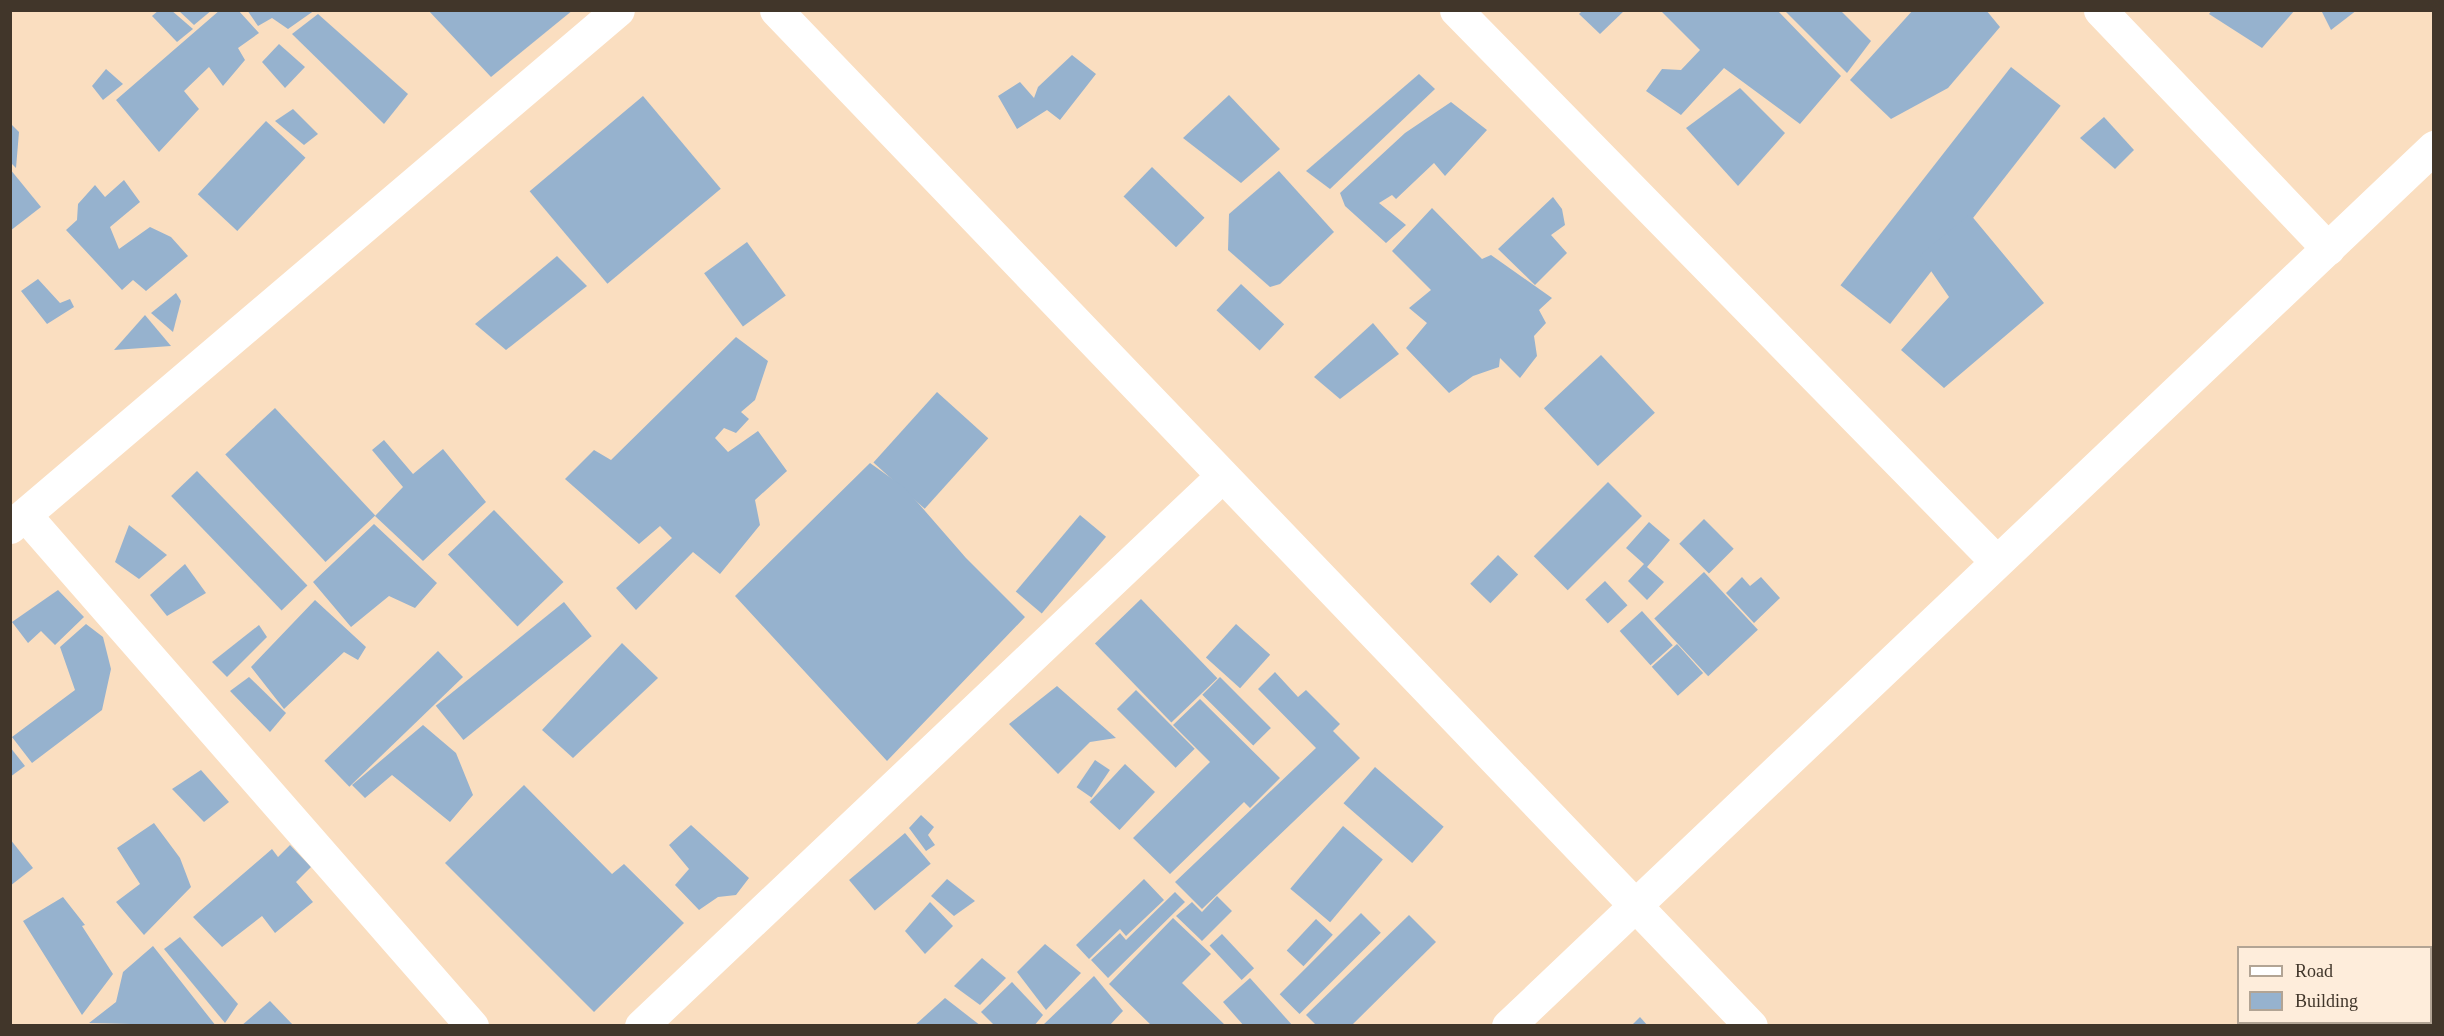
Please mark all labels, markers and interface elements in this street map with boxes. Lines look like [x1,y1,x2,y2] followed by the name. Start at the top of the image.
[2237,946,2432,1024] legend
[2295,961,2333,981] text: Road
[2295,991,2358,1011] text: Building

